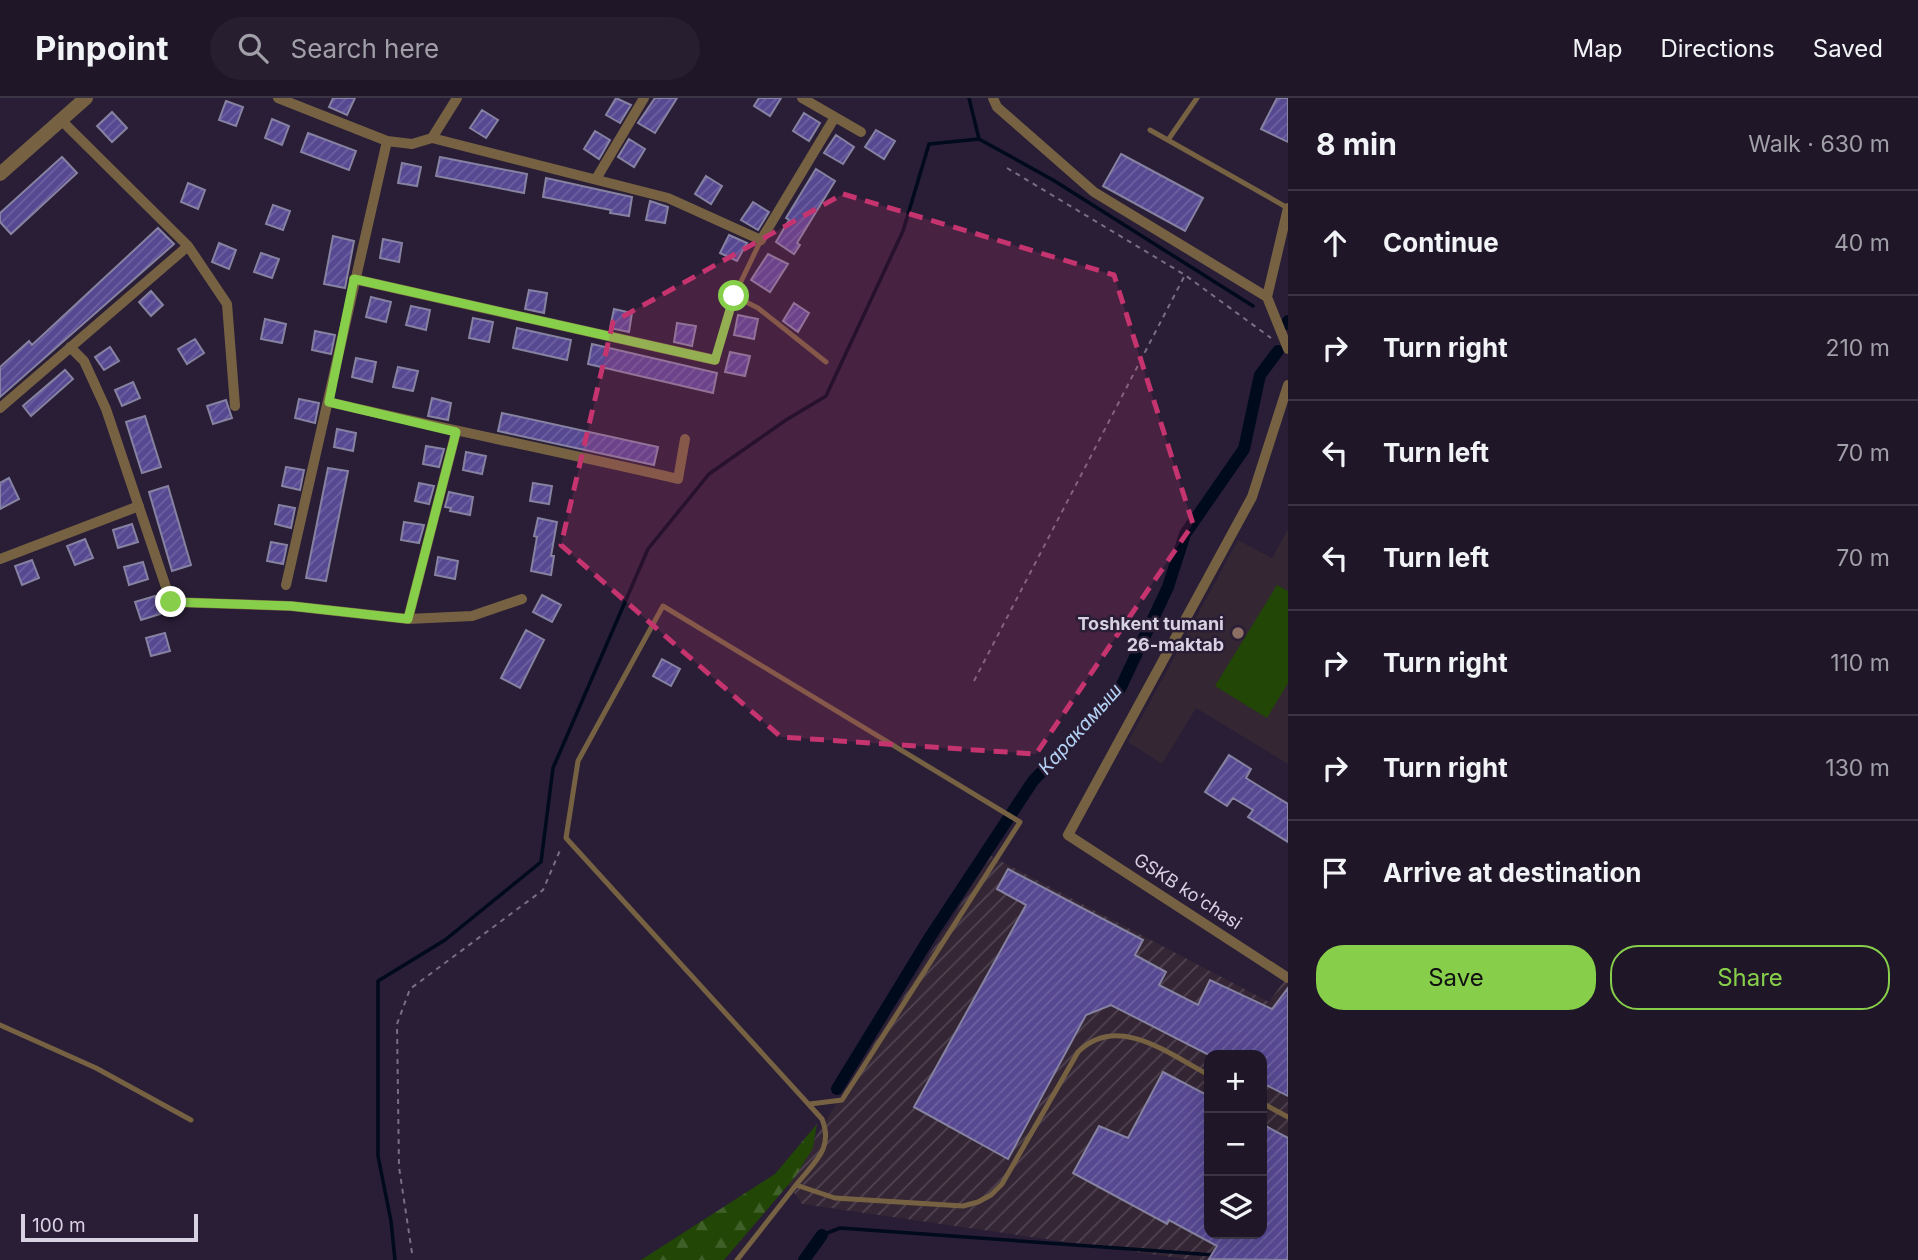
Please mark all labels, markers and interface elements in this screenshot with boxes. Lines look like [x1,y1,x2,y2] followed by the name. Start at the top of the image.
[210,17,700,80] search box
[35,28,168,68] text: Pinpoint
[234,29,272,67] icon: search
[290,33,439,64] text: Search here
[1573,34,1622,63] text: Map
[1660,34,1775,63] text: Directions
[1813,34,1883,63] text: Saved
[1316,126,1397,162] text: 8 min
[1748,130,1890,158] text: Walk · 630 m
[1316,224,1354,262] icon: ahead
[1383,227,1499,258] text: Continue
[1834,229,1890,257] text: 40 m
[718,280,749,311] route start
[1316,329,1354,367] icon: right
[1383,332,1508,363] text: Turn right
[1825,334,1890,362] text: 210 m
[1316,434,1354,472] icon: left
[1383,437,1489,468] text: Turn left
[1836,439,1890,467] text: 70 m
[1316,539,1354,577] icon: left
[1383,542,1489,573] text: Turn left
[1836,544,1890,572] text: 70 m
[155,586,186,617] route end
[1077,613,1224,655] place label: Toshkent tumani 26-maktab
[1230,625,1246,641] marker: Toshkent tumani 26-maktab
[1316,644,1354,682] icon: right
[1383,647,1508,678] text: Turn right
[1830,649,1890,677] text: 110 m
[1033,679,1127,779] water label: Каракамыш
[1316,749,1354,787] icon: right
[1383,752,1508,783] text: Turn right
[1825,754,1890,782] text: 130 m
[1130,848,1246,934] street label: GSKB ko'chasi
[1316,854,1354,892] icon: arrive
[1383,857,1642,888] text: Arrive at destination
[1316,945,1596,1010] button: Save
[1610,945,1890,1010] button: Share
[1204,1050,1267,1239] map controls
[1204,1050,1267,1113] button: +
[1204,1113,1267,1176] button: −
[1204,1176,1267,1239] button: layers
[21,1211,198,1243] scale bar
[32,1214,86,1237] text: 100 m

